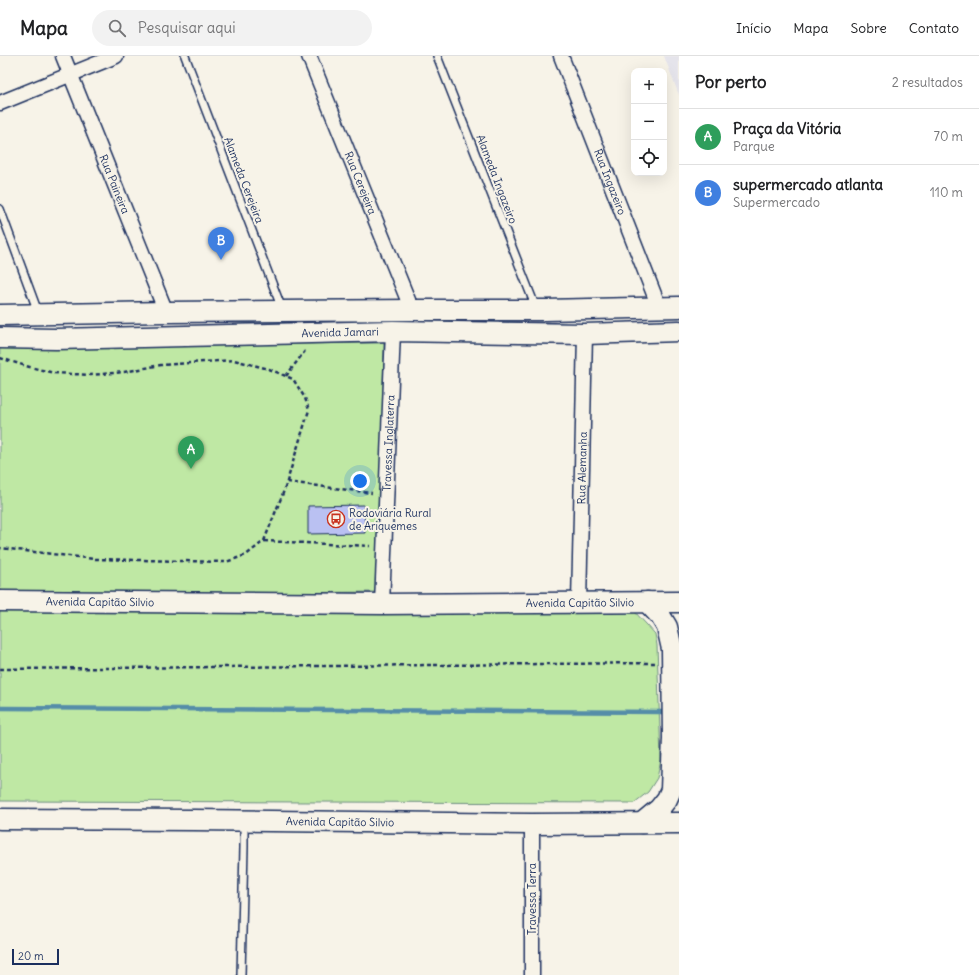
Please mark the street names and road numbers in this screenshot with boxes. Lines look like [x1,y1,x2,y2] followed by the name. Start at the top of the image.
[474,132,520,226] street label: Alameda Ingazeiro
[221,135,267,225] street label: Alameda Cerejeira
[591,147,629,217] street label: Rua Ingazeiro
[341,149,380,217] street label: Rua Cerejeira
[96,152,133,216] street label: Rua Paineira
[301,324,379,340] street label: Avenida Jamari
[380,395,397,492] street label: Travessa Inglaterra
[574,432,590,505] street label: Rua Alemanha
[46,594,154,609] street label: Avenida Capitão Silvio
[526,595,634,610] street label: Avenida Capitão Silvio
[286,814,394,829] street label: Avenida Capitão Silvio
[525,863,539,935] street label: Travessa Terra

